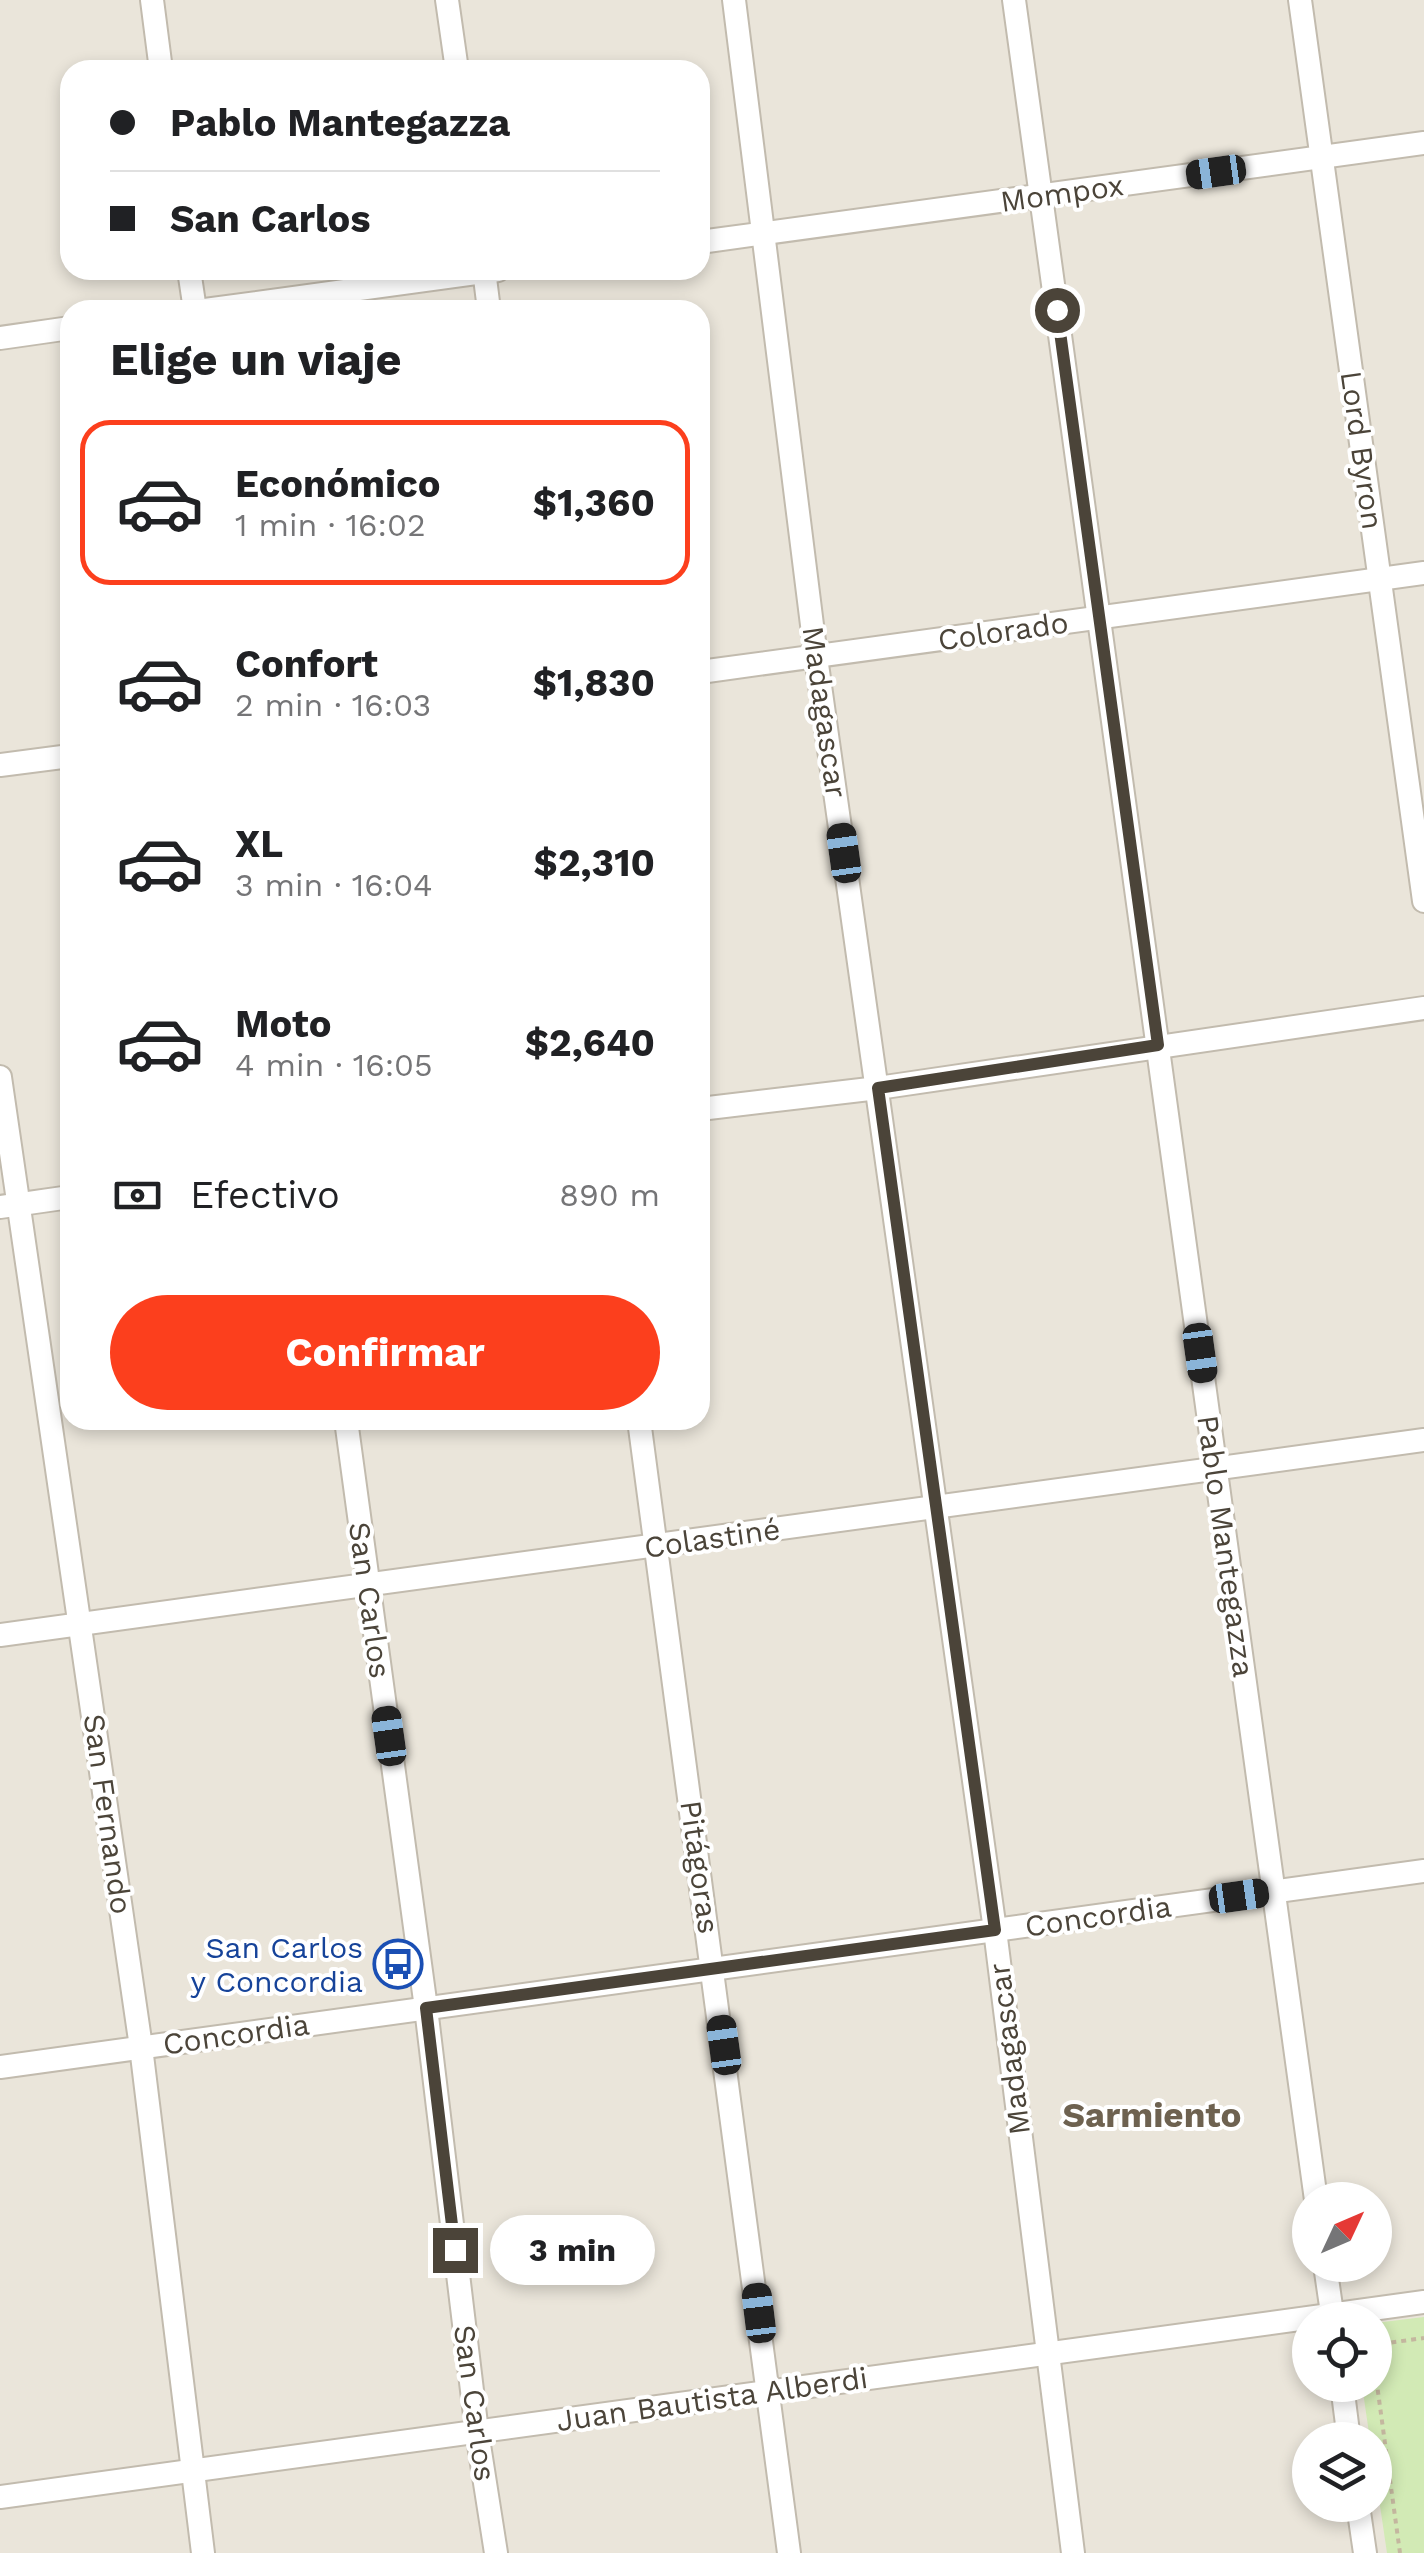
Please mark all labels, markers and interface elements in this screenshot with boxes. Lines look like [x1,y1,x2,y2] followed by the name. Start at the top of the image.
[170,101,510,145] text: Pablo Mantegazza
[1184,153,1248,191] car
[998,167,1126,219] street label: Mompox
[170,197,370,241] text: San Carlos
[1035,288,1080,333] route start
[110,333,402,386] text: Elige un viaje
[1334,368,1390,532] street label: Lord Byron
[115,458,205,548] icon: car
[235,462,440,506] text: Económico
[533,481,655,525] text: $1,360
[235,506,426,544] text: 1 min · 16:02
[936,605,1070,657] street label: Colorado
[796,624,854,800] street label: Madagascar
[115,638,205,728] icon: car
[235,642,378,686] text: Confort
[533,661,655,705] text: $1,830
[235,686,431,724] text: 2 min · 16:03
[115,818,205,908] icon: car
[825,821,863,885] car
[235,822,283,866] text: XL
[534,841,655,885] text: $2,310
[235,866,433,904] text: 3 min · 16:04
[115,998,205,1088] icon: car
[235,1002,331,1046] text: Moto
[525,1021,655,1065] text: $2,640
[235,1046,433,1084] text: 4 min · 16:05
[110,1168,165,1223] icon: cash
[190,1173,340,1217] text: Efectivo
[559,1176,660,1214] text: 890 m
[110,1295,660,1410] button: Confirmar
[1181,1321,1219,1385] car
[1190,1413,1262,1679] street label: Pablo Mantegazza
[642,1511,782,1565] street label: Colastiné
[342,1520,398,1680] street label: San Carlos
[370,1704,408,1768] car
[77,1712,139,1916] street label: San Fernando
[673,1798,727,1936] street label: Pitágoras
[1207,1877,1271,1915] car
[1023,1888,1173,1944] street label: Concordia
[191,1930,363,1999] place label: San Carlos y Concordia
[372,1938,424,1990] bus stop icon: San Carlos y Concordia
[981,1961,1037,2137] street label: Madagascar
[161,2006,311,2062] street label: Concordia
[705,2013,743,2077] car
[1063,2094,1242,2136] district label: Sarmiento
[1292,2182,1392,2282] north arrow
[1292,2182,1392,2522] map controls
[490,2215,655,2285] callout: 3 min
[433,2228,478,2273] route end
[529,2231,616,2269] text: 3 min
[740,2281,778,2345] car
[1292,2302,1392,2402] button: locate
[447,2323,503,2483] street label: San Carlos
[554,2360,870,2438] street label: Juan Bautista Alberdi
[1292,2422,1392,2522] button: layers

